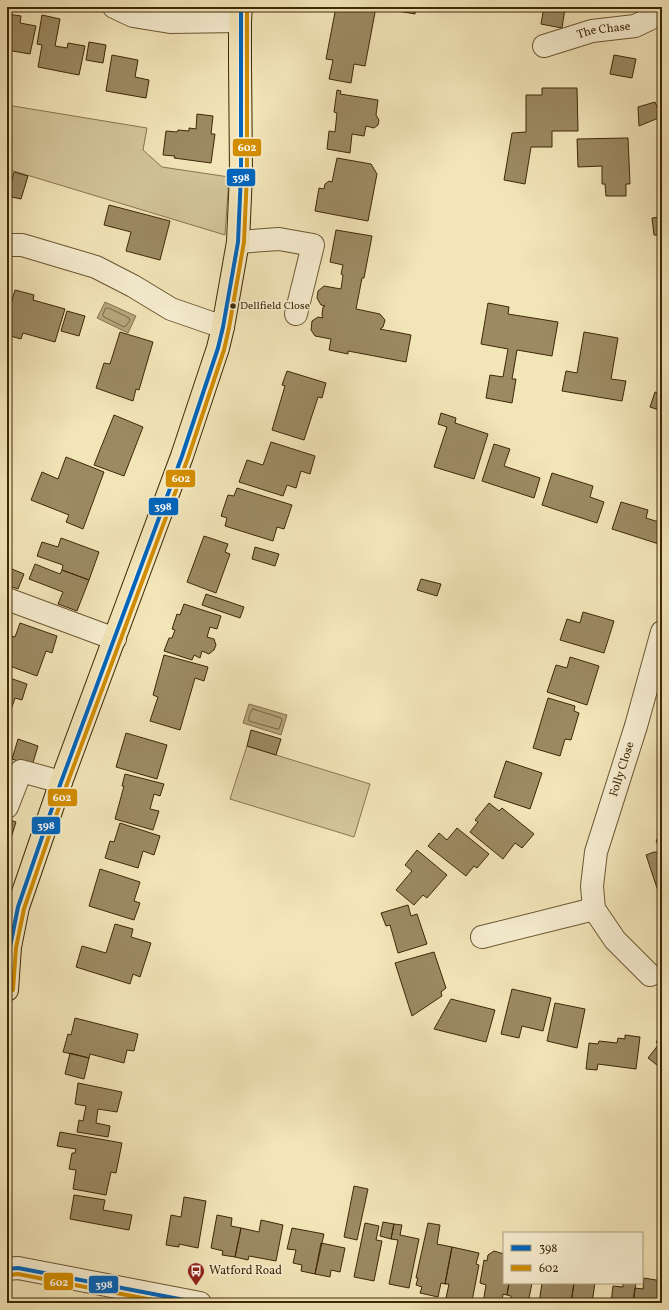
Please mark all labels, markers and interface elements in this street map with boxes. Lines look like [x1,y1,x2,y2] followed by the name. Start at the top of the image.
[575,19,632,43] street label: The Chase
[232,138,262,157] line badge: 602
[238,141,257,156] text: 602
[226,168,256,187] line badge: 398
[232,171,250,186] text: 398
[240,299,310,314] place label: Dellfield Close
[228,301,238,311] marker: Dellfield Close
[165,469,196,488] line badge: 602
[172,472,191,487] text: 602
[148,497,179,516] line badge: 398
[154,500,172,515] text: 398
[606,740,639,799] street label: Folly Close
[47,788,78,807] line badge: 602
[53,791,72,806] text: 602
[31,816,61,835] line badge: 398
[37,819,55,834] text: 398
[503,1232,643,1284] legend
[539,1241,557,1257] text: 398
[186,1261,206,1286] bus stop icon: Watford Road
[539,1261,559,1277] text: 602
[209,1263,282,1279] place label: Watford Road
[43,1272,74,1291] line badge: 602
[88,1275,119,1294] line badge: 398
[50,1276,69,1291] text: 602
[95,1278,113,1293] text: 398

